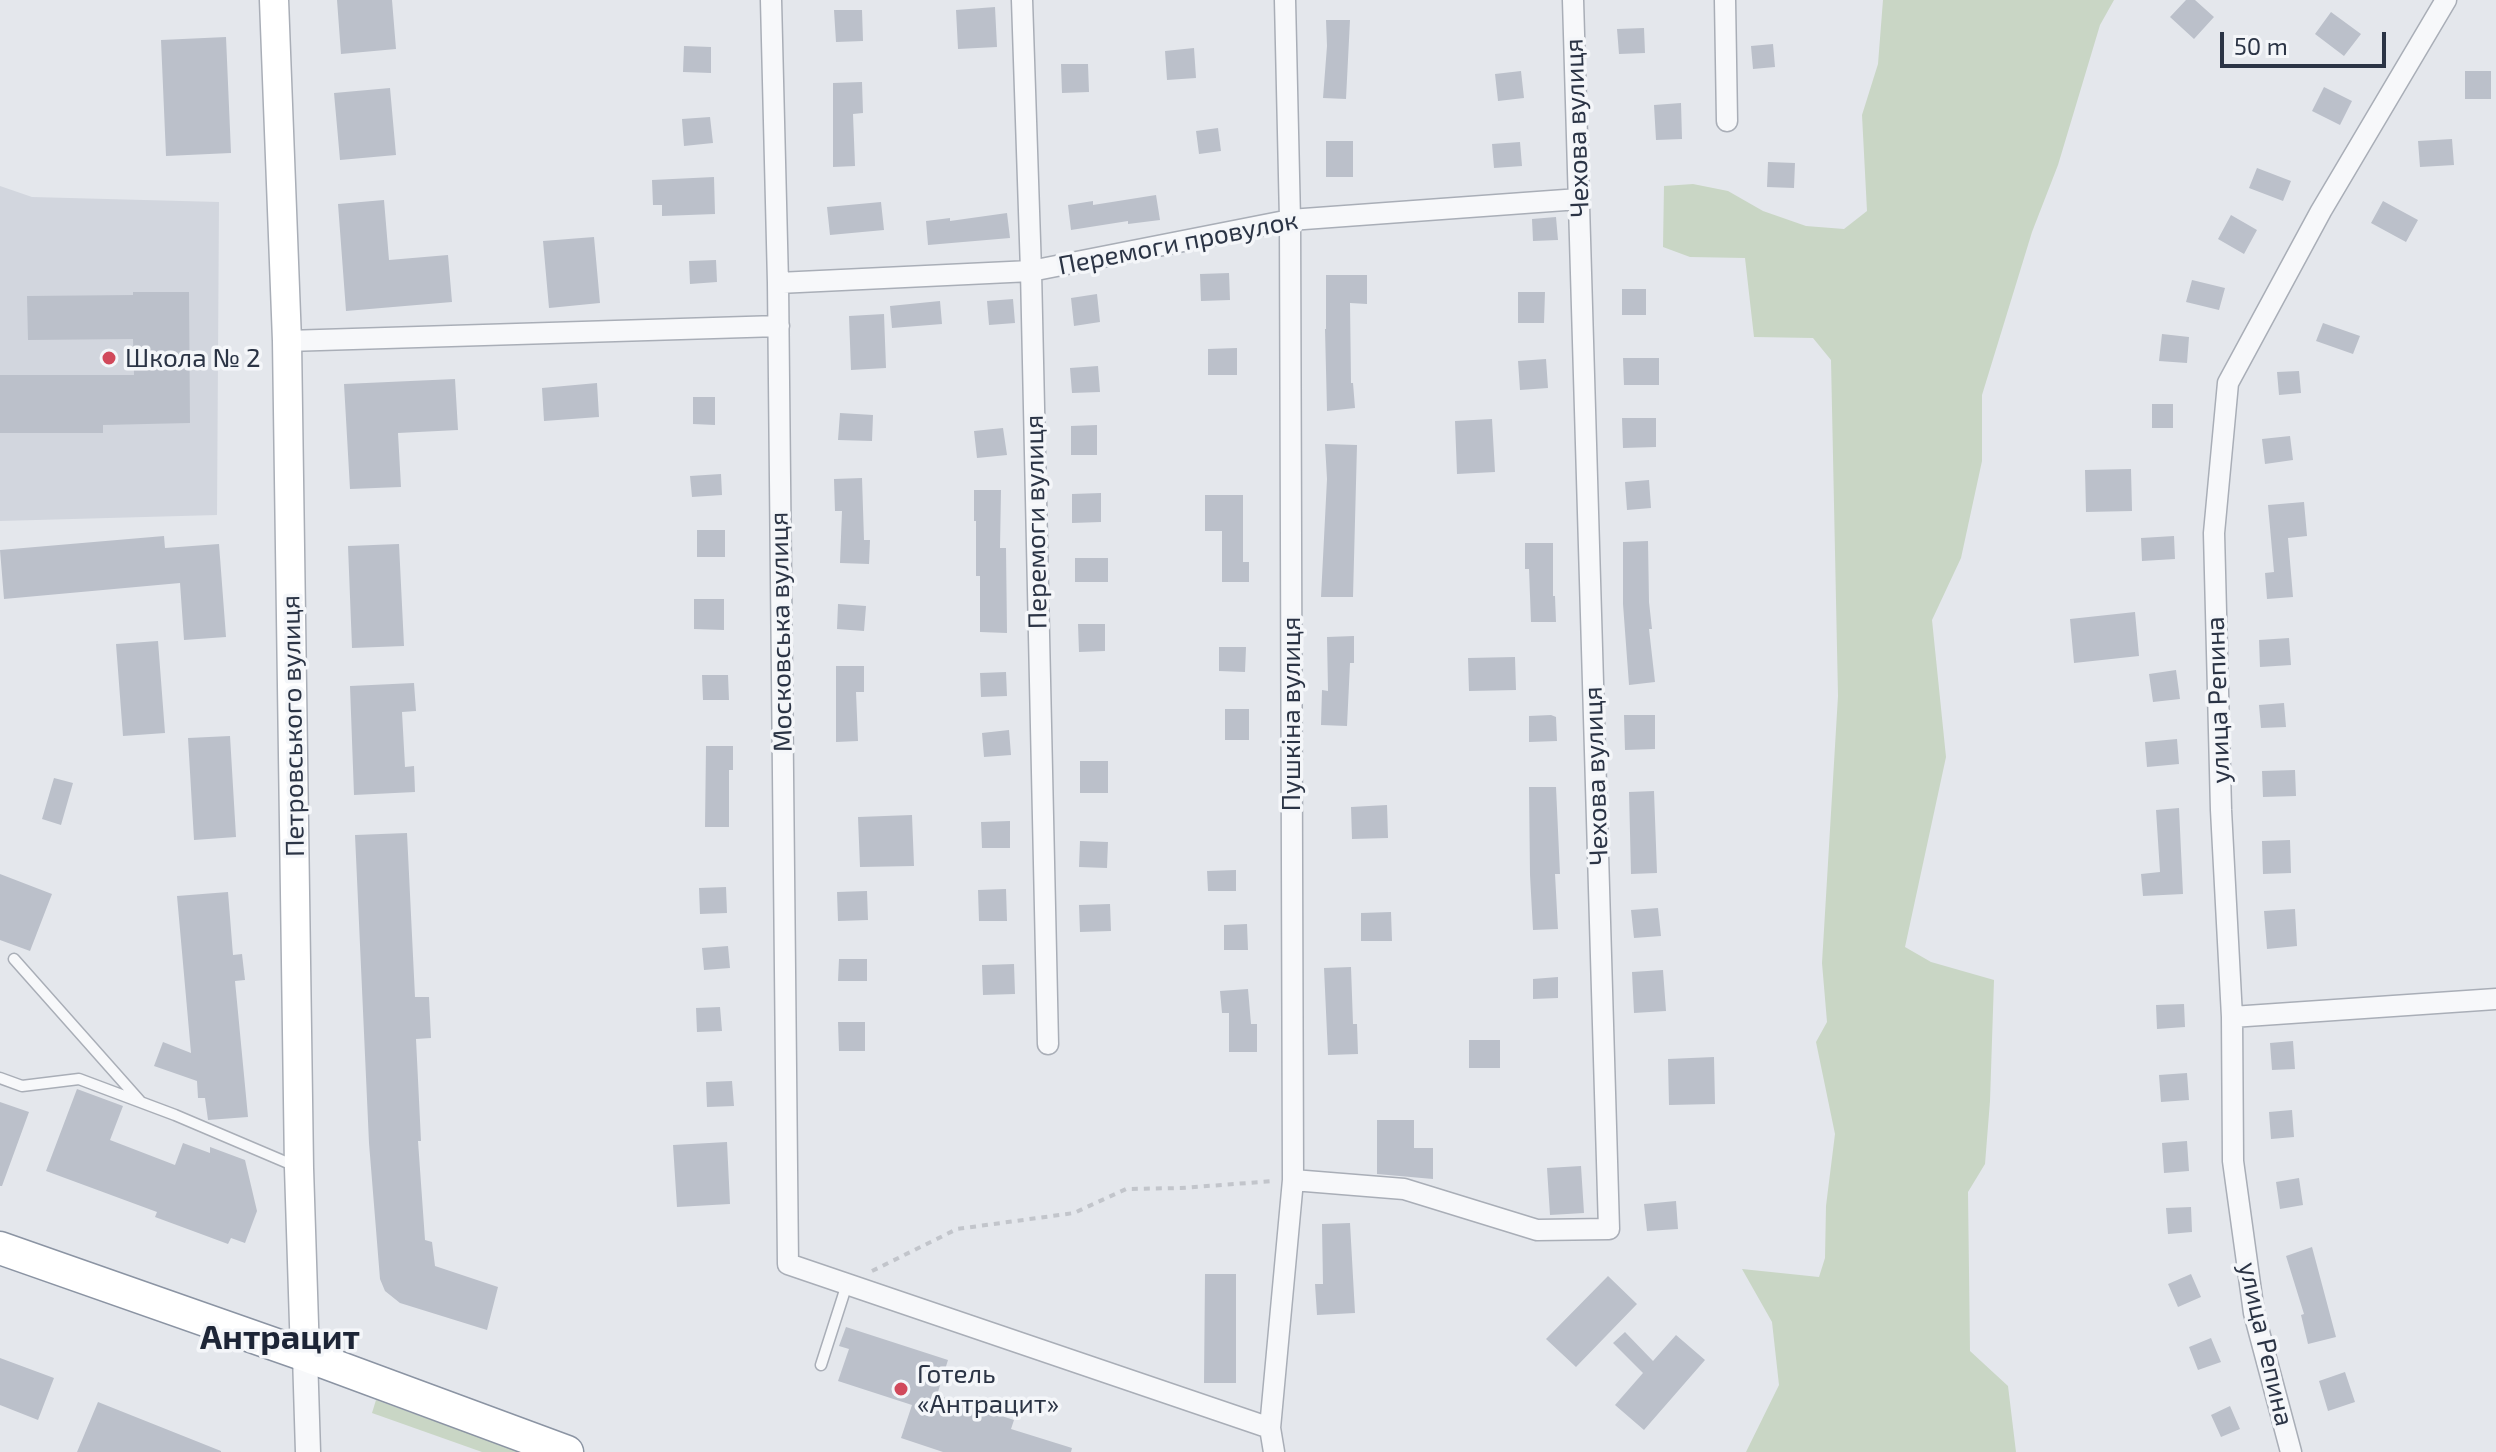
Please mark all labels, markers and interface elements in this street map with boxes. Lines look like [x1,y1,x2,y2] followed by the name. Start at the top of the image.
[2224,16,2390,66] scale bar
[2234,31,2288,60] text: 50 m
[1558,38,1596,218] street label: Чехова вулиця
[1056,204,1300,282] street label: Перемоги провулок
[125,342,261,374] place label: Школа № 2
[100,349,118,367] marker: Школа № 2
[1019,414,1053,630] street label: Перемоги вулиця
[763,512,799,752] street label: Московська вулиця
[275,595,311,857] street label: Петровського вулиця
[2199,616,2237,784] street label: улица Репина
[1275,617,1307,811] street label: Пушкіна вулиця
[1577,686,1615,866] street label: Чехова вулиця
[2232,1259,2300,1429] street label: улица Репина
[200,1318,360,1358] district label: Антрацит
[917,1358,1059,1420] place label: Готель «Антрацит»
[892,1380,910,1398] marker: Готель «Антрацит»

